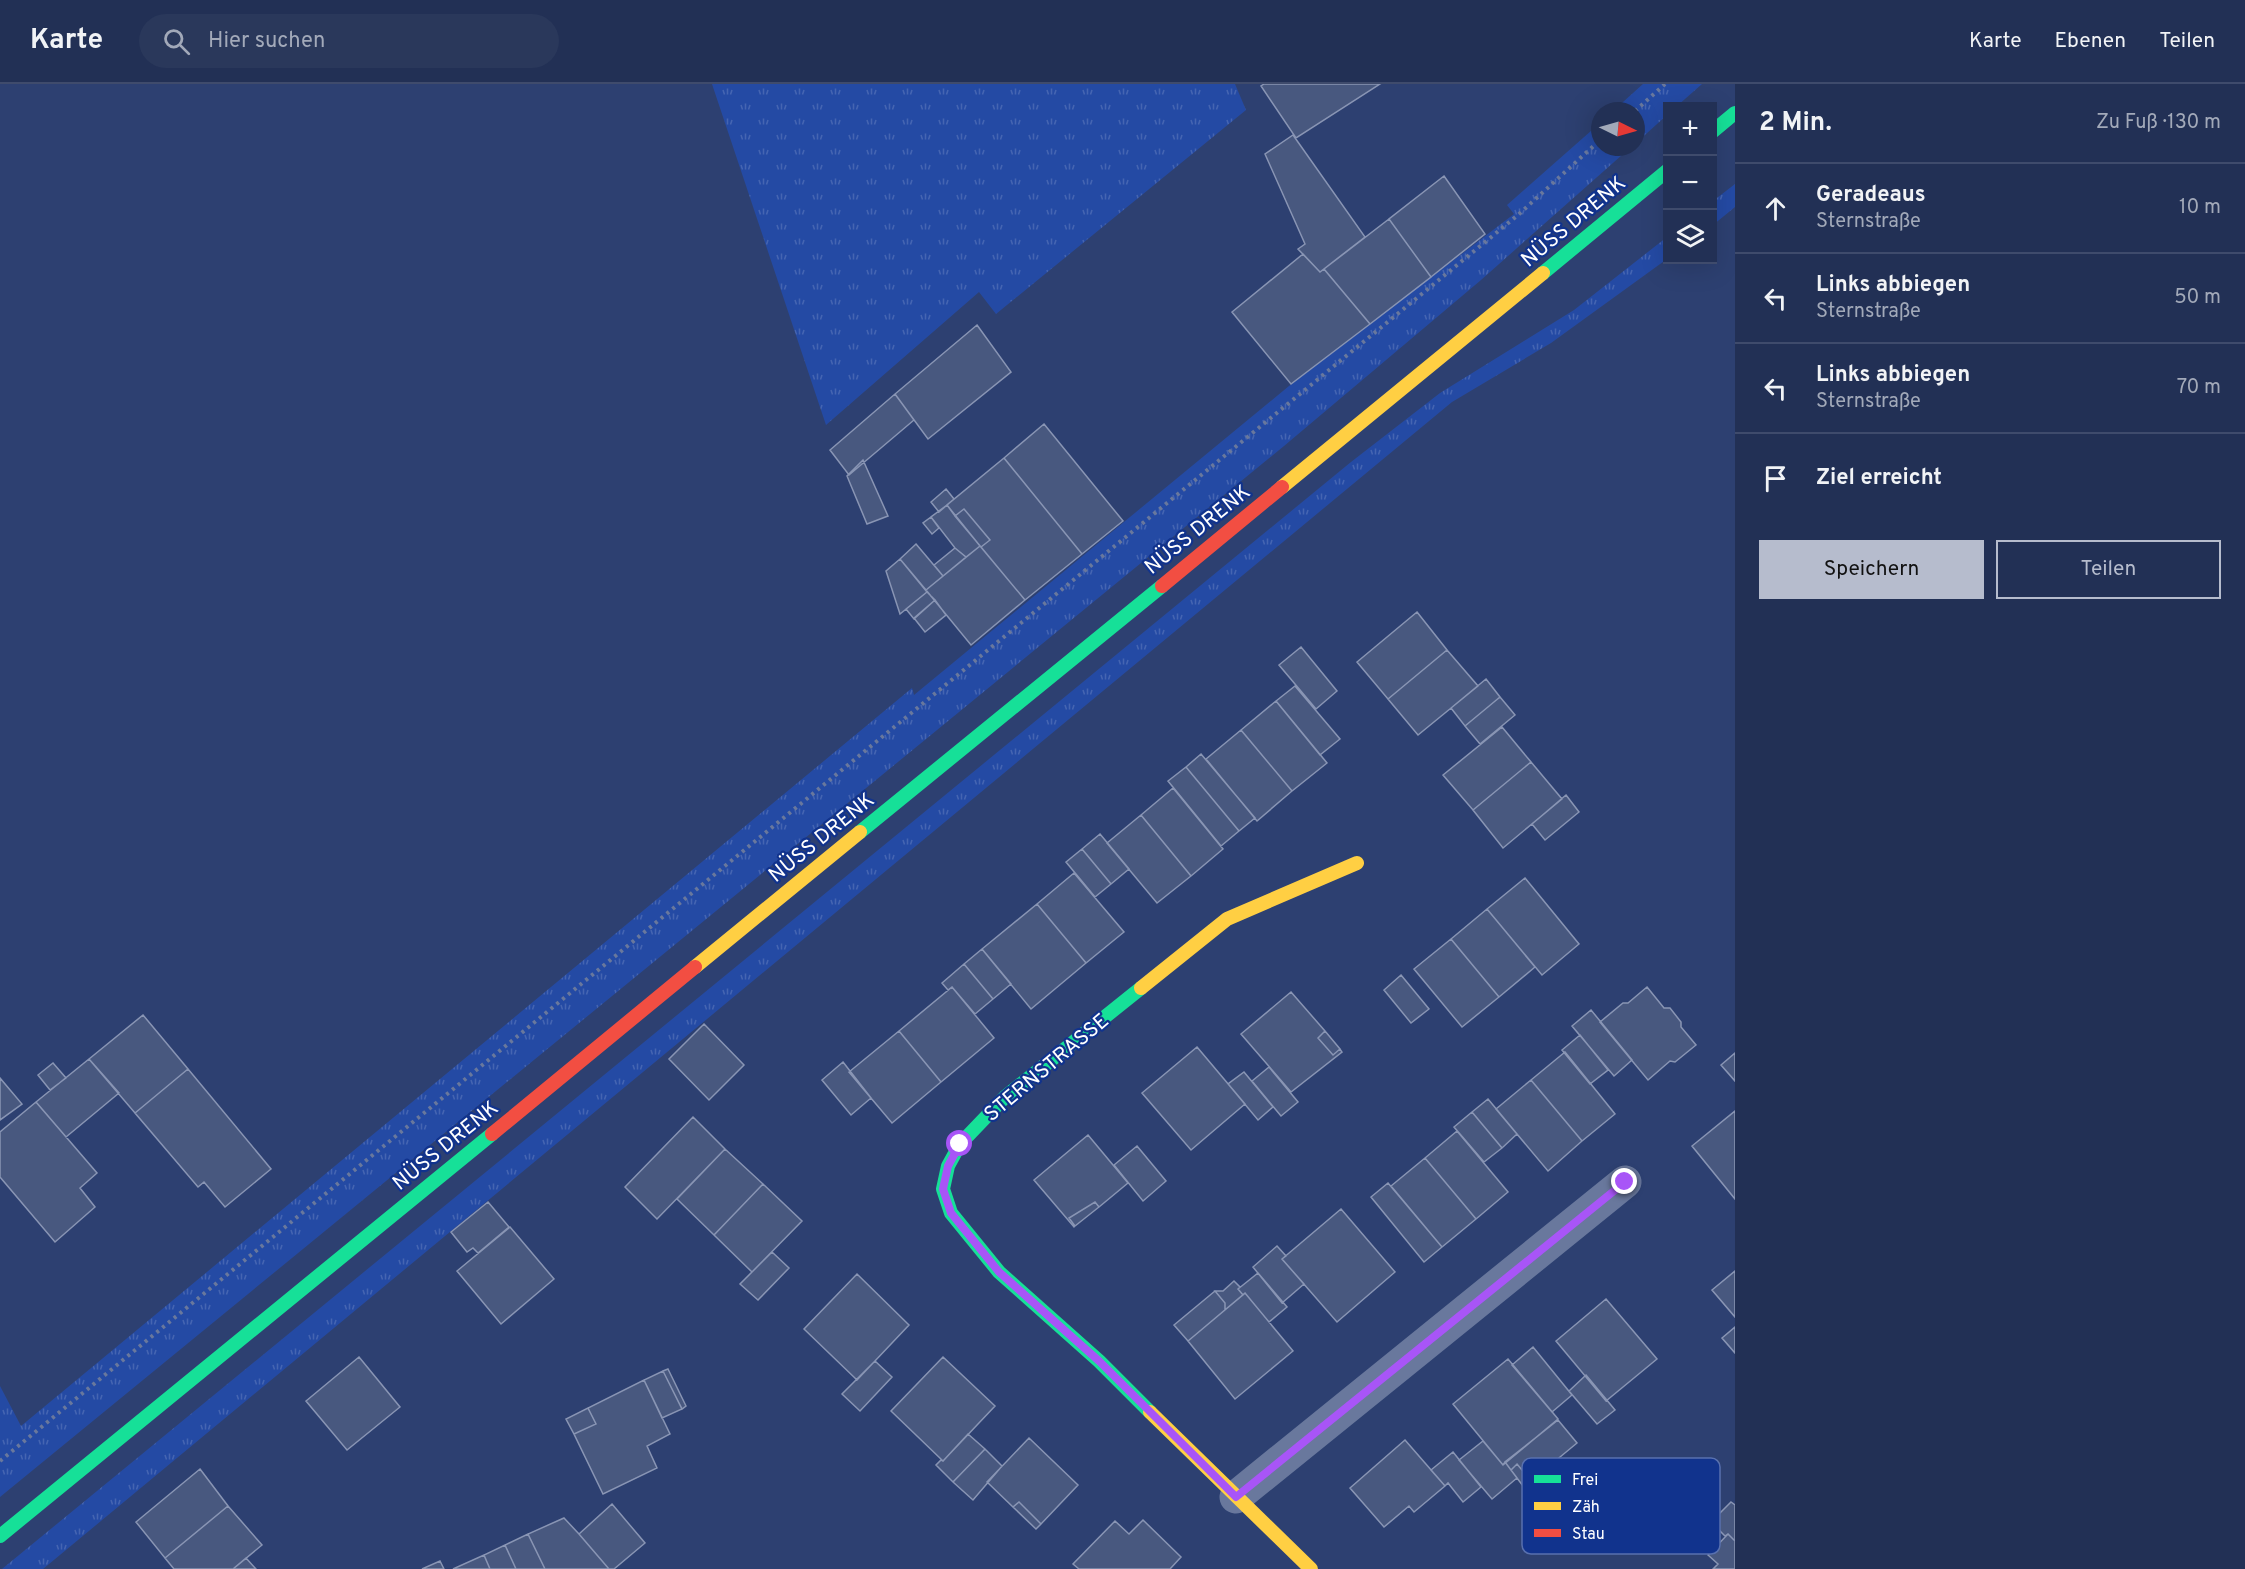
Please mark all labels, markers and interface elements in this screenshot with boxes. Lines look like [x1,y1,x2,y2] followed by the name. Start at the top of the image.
[139,14,559,68] search box
[30,23,103,59] text: Karte
[160,25,193,58] icon: search
[208,28,325,55] text: Hier suchen
[1969,28,2021,55] text: Karte
[2054,28,2126,55] text: Ebenen
[2159,28,2215,55] text: Teilen
[1591,102,1645,156] north arrow
[1663,102,1717,264] map controls
[1663,102,1717,156] button: +
[1759,107,1832,140] text: 2 Min.
[2096,110,2221,136] text: Zu Fuß · 130 m
[1663,156,1717,210] button: −
[1516,170,1632,274] street label: NÜSS DRENK
[1816,182,1926,209] text: Geradeaus
[1759,192,1792,225] icon: ahead
[2179,195,2221,221] text: 10 m
[1816,209,1921,235] text: Sternstraße
[1663,210,1717,264] button: layers
[1816,272,1970,299] text: Links abbiegen
[1759,282,1792,315] icon: left
[2174,285,2221,311] text: 50 m
[1816,299,1921,325] text: Sternstraße
[1816,362,1970,389] text: Links abbiegen
[1759,372,1792,405] icon: left
[2177,375,2221,401] text: 70 m
[1816,389,1921,415] text: Sternstraße
[1759,462,1792,495] icon: arrive
[1816,465,1942,492] text: Ziel erreicht
[1139,479,1256,581] street label: NÜSS DRENK
[1759,540,1984,599] button: Speichern
[1996,540,2221,599] button: Teilen
[763,787,880,889] street label: NÜSS DRENK
[979,1008,1115,1128] street label: STERNSTRASSE
[387,1095,504,1197] street label: NÜSS DRENK
[946,1130,972,1156] route start
[1611,1168,1637,1194] route end
[1522,1458,1720,1554] legend
[1572,1471,1598,1491] text: Frei
[1572,1498,1600,1518] text: Zäh
[1572,1525,1605,1545] text: Stau

